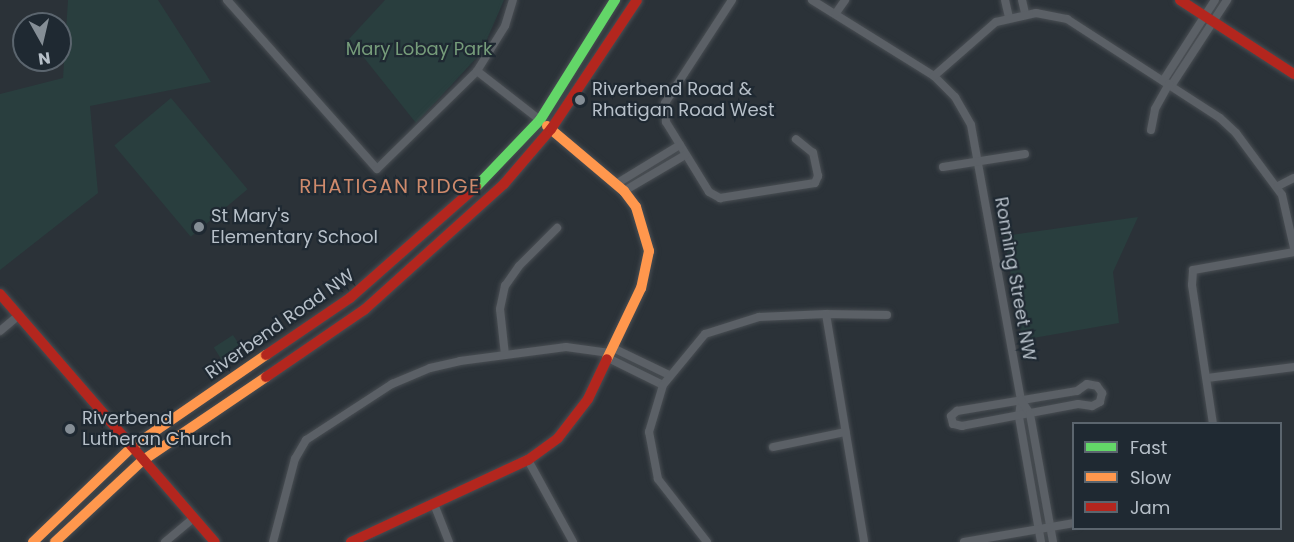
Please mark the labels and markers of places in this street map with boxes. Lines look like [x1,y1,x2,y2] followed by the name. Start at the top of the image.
[592,79,775,122] place label: Riverbend Road & Rhatigan Road West
[573,93,587,107] marker: Riverbend Road & Rhatigan Road West
[211,206,378,248] place label: St Mary's Elementary School
[192,220,206,234] marker: St Mary's Elementary School
[82,408,232,450] place label: Riverbend Lutheran Church
[63,422,77,436] marker: Riverbend Lutheran Church

